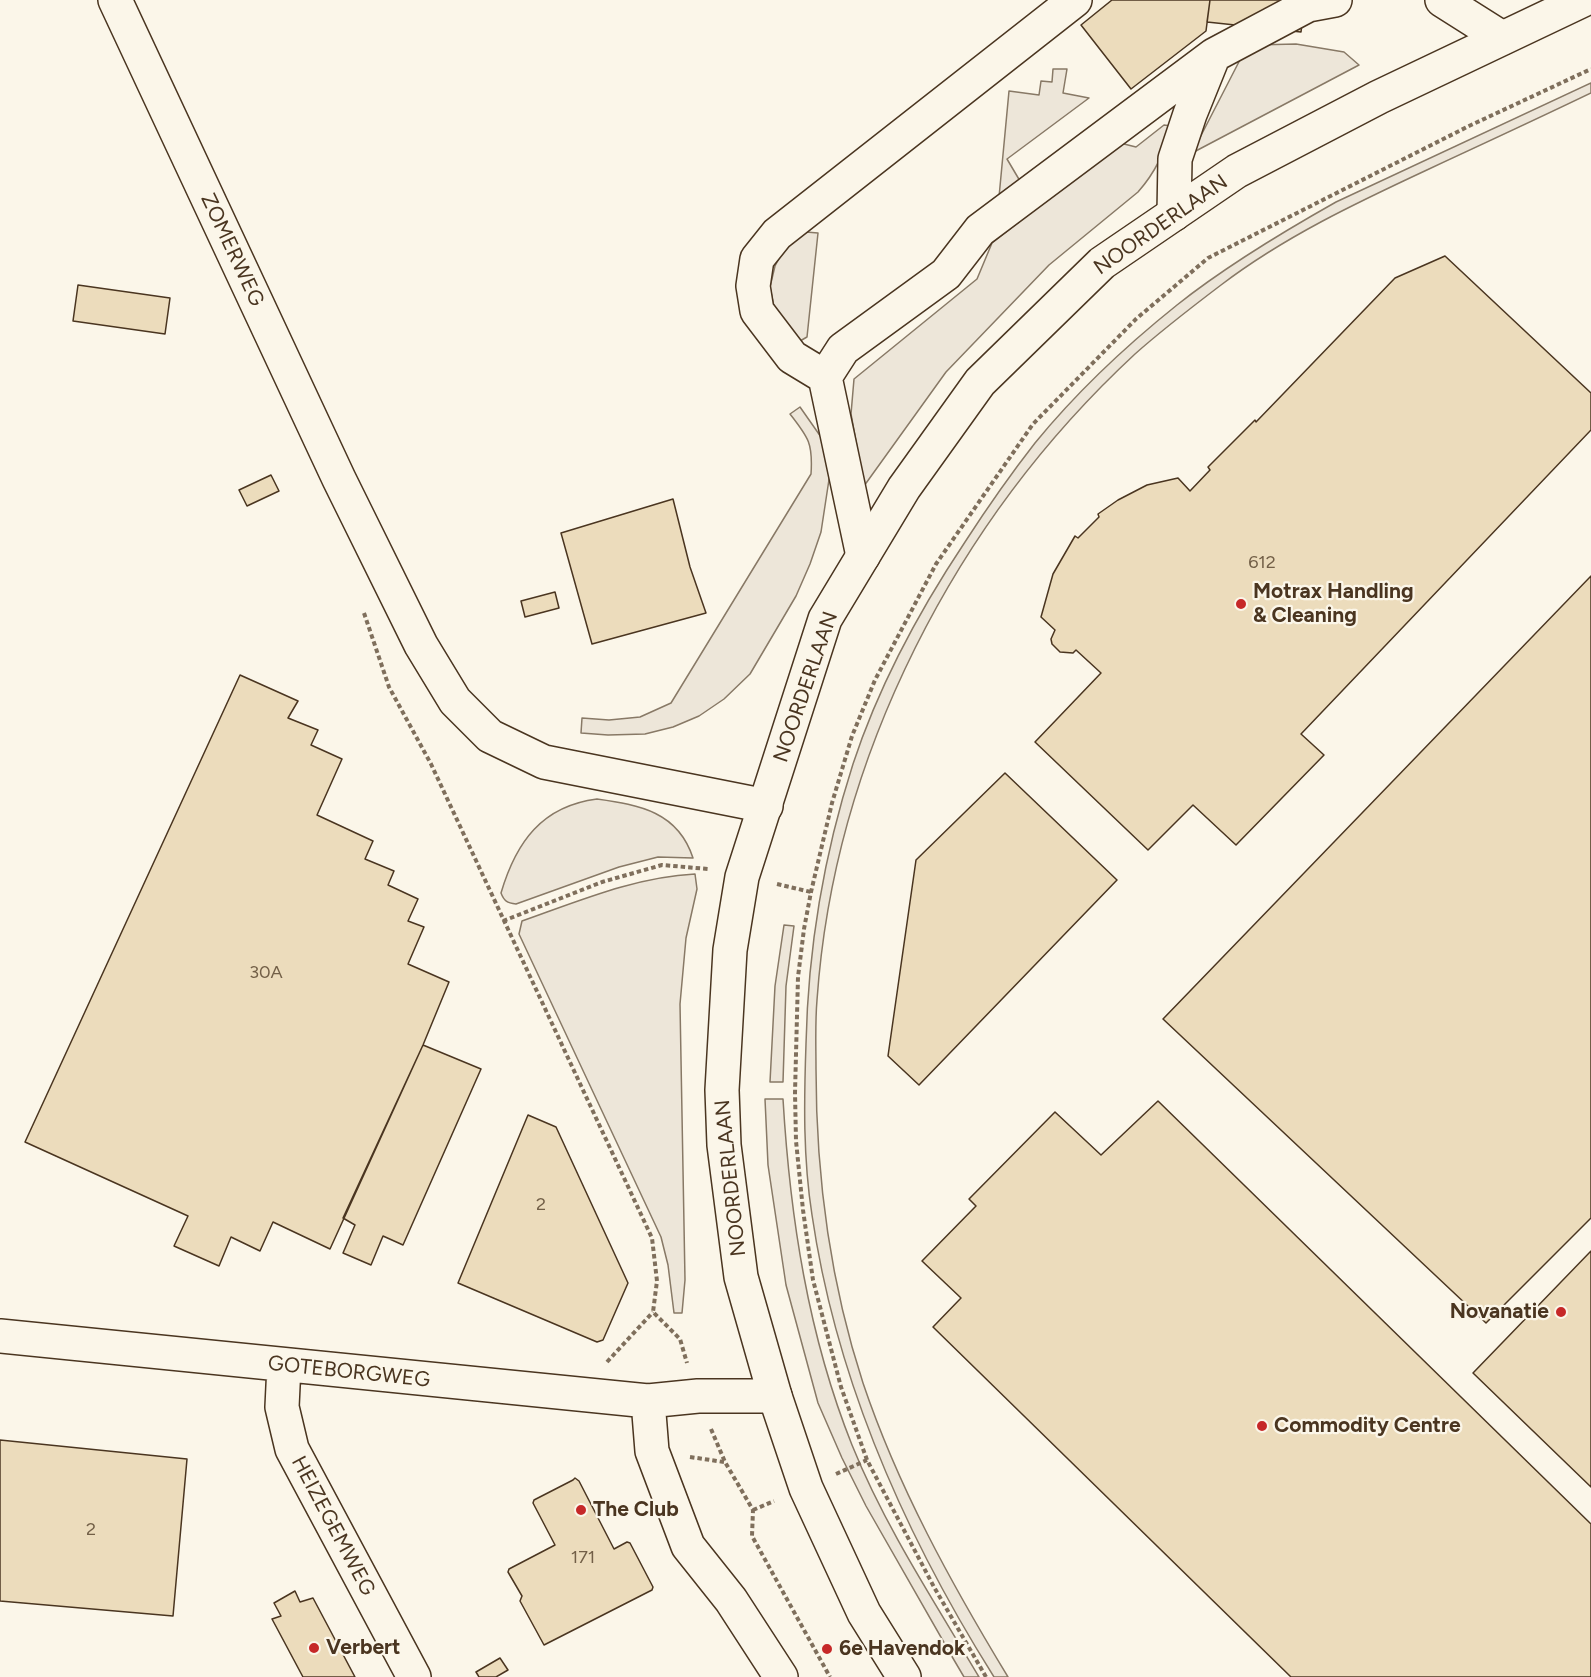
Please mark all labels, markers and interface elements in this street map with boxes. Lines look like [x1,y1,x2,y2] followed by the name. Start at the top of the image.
[1089,169,1233,281] street label: NOORDERLAAN
[195,190,269,310] street label: ZOMERWEG
[1248,552,1276,574] house number: 612
[1253,579,1414,629] place label: Motrax Handling & Cleaning
[1234,597,1248,611] marker: Motrax Handling & Cleaning
[768,608,844,766] street label: NOORDERLAAN
[249,962,283,984] house number: 30A
[710,1098,752,1258] street label: NOORDERLAAN
[536,1194,546,1216] house number: 2
[1450,1299,1549,1325] place label: Novanatie
[1554,1305,1568,1319] marker: Novanatie
[267,1351,431,1393] street label: GOTEBORGWEG
[1274,1413,1461,1439] place label: Commodity Centre
[1255,1419,1269,1433] marker: Commodity Centre
[286,1452,380,1600] street label: HEIZEGEMWEG
[593,1497,679,1523] place label: The Club
[574,1503,588,1517] marker: The Club
[86,1519,96,1541] house number: 2
[571,1547,595,1569] house number: 171
[326,1635,400,1661] place label: Verbert
[839,1636,965,1662] place label: 6e Havendok
[307,1641,321,1655] marker: Verbert
[820,1642,834,1656] marker: 6e Havendok

